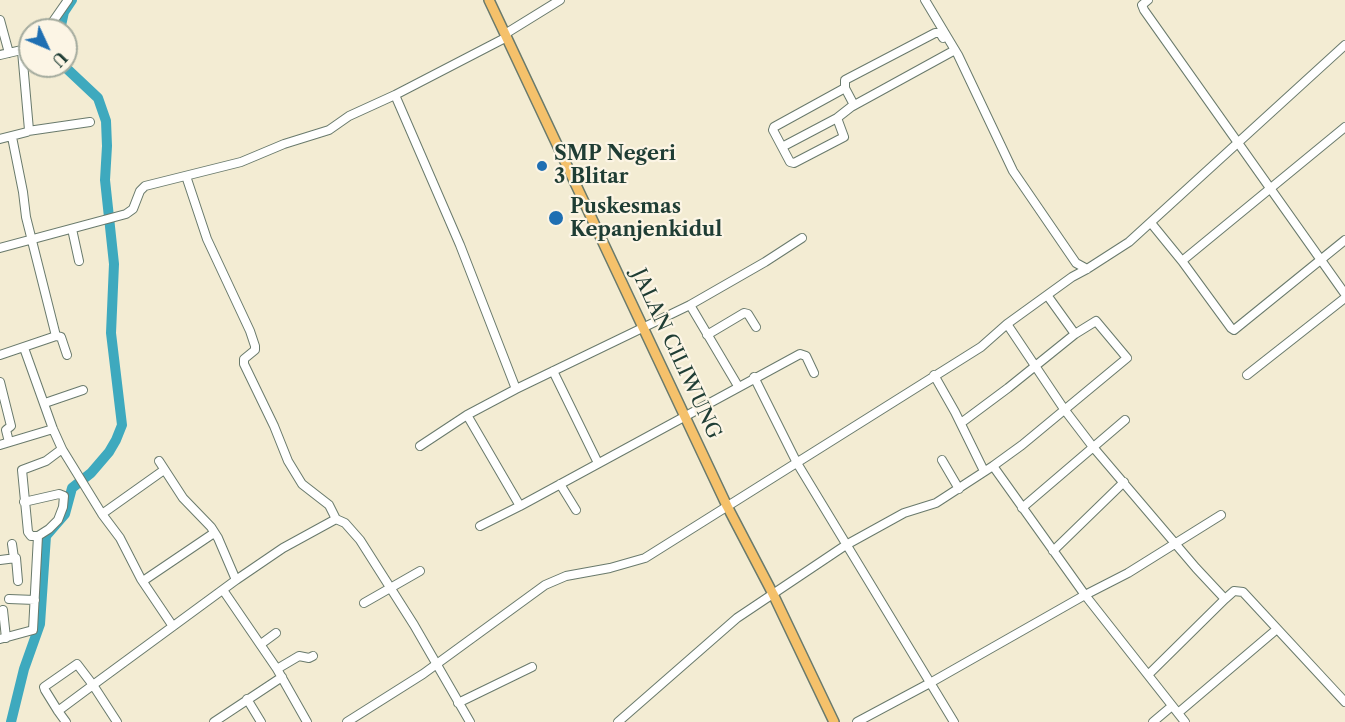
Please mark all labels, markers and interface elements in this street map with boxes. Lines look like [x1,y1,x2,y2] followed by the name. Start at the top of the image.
[18,18,78,78] north arrow
[48,47,71,71] text: U
[554,142,676,189] place label: SMP Negeri 3 Blitar
[535,159,549,173] marker: SMP Negeri 3 Blitar
[570,195,722,242] place label: Puskesmas Kepanjenkidul
[547,209,565,227] marker: Puskesmas Kepanjenkidul
[626,265,726,443] street label: JALAN CILIWUNG

